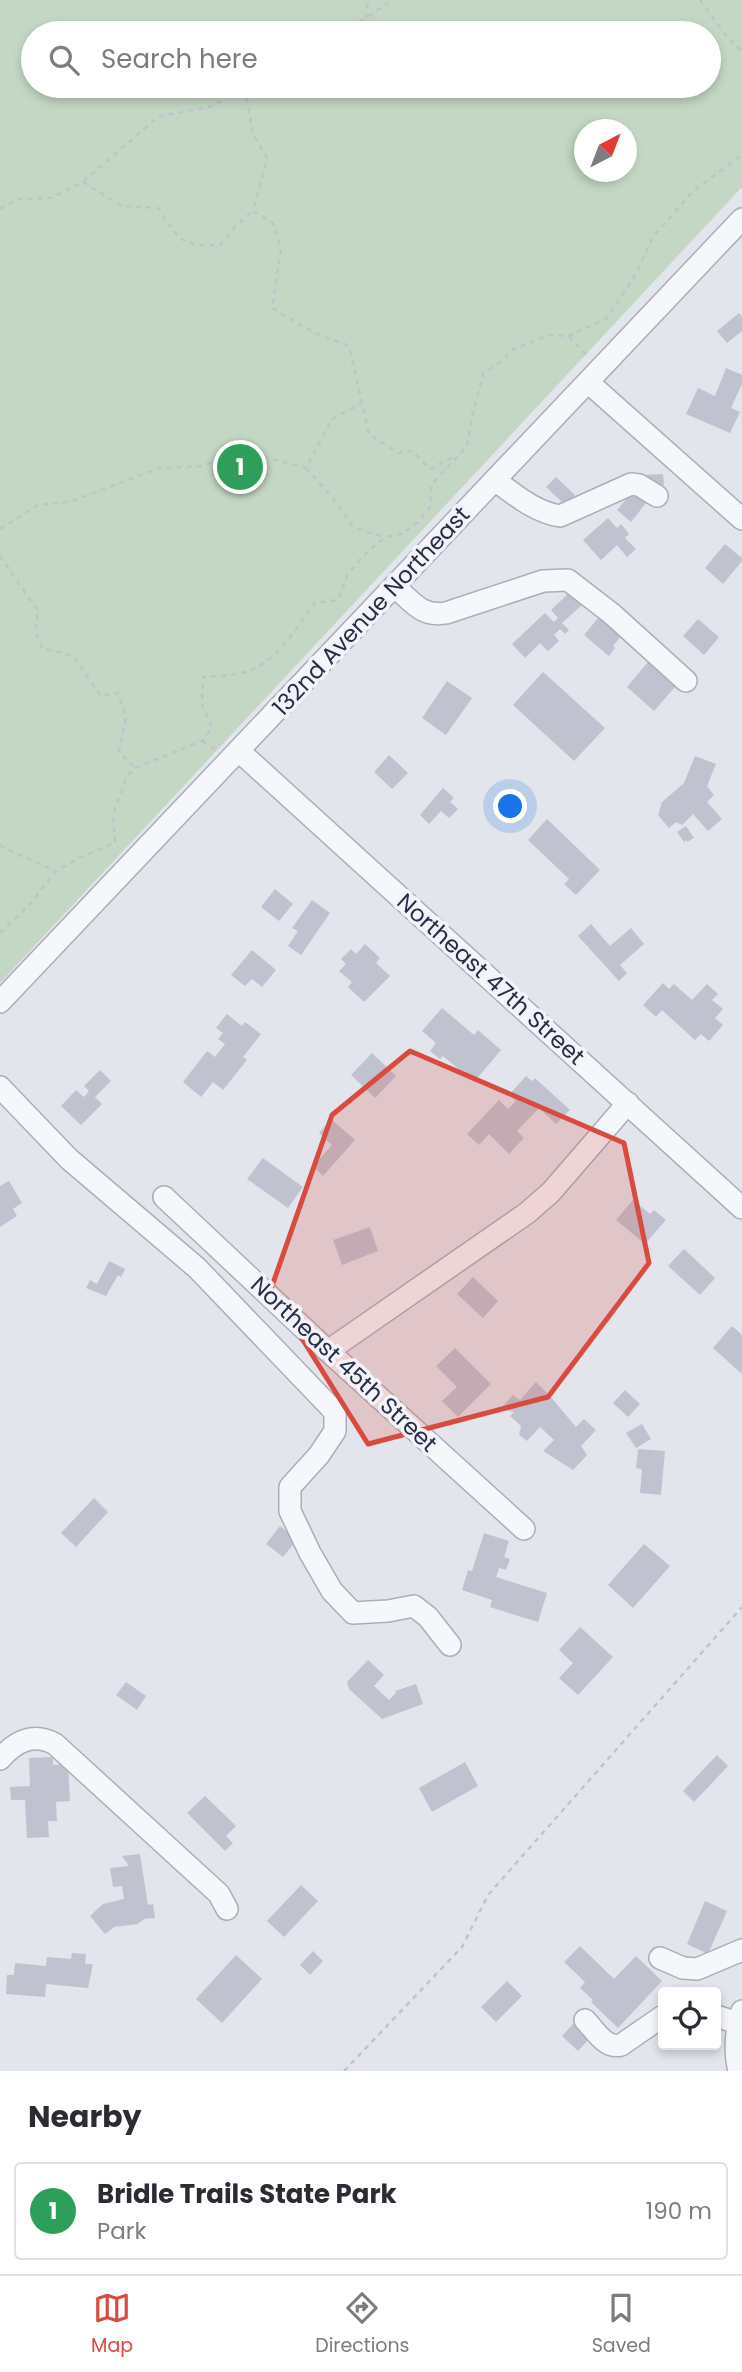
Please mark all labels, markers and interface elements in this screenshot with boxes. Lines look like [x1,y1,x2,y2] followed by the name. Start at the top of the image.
[21,21,721,98] search box
[45,41,83,79] icon: search
[101,41,258,77] text: Search here
[574,119,637,182] north arrow
[217,441,263,493] pin: 1
[265,499,477,723] street label: 132nd Avenue Northeast
[493,789,527,823] your location
[390,886,592,1072] street label: Northeast 47th Street
[244,1269,444,1459] street label: Northeast 45th Street
[658,1987,721,2050] map controls
[658,1987,721,2050] button: locate
[28,2095,142,2138] text: Nearby
[97,2176,397,2212] text: Bridle Trails State Park
[49,2195,57,2227] text: 1
[646,2195,712,2227] text: 190 m
[97,2215,146,2247] text: Park
[91,2289,133,2360] tab: Map
[315,2289,410,2360] tab: Directions
[592,2289,651,2360] tab: Saved

